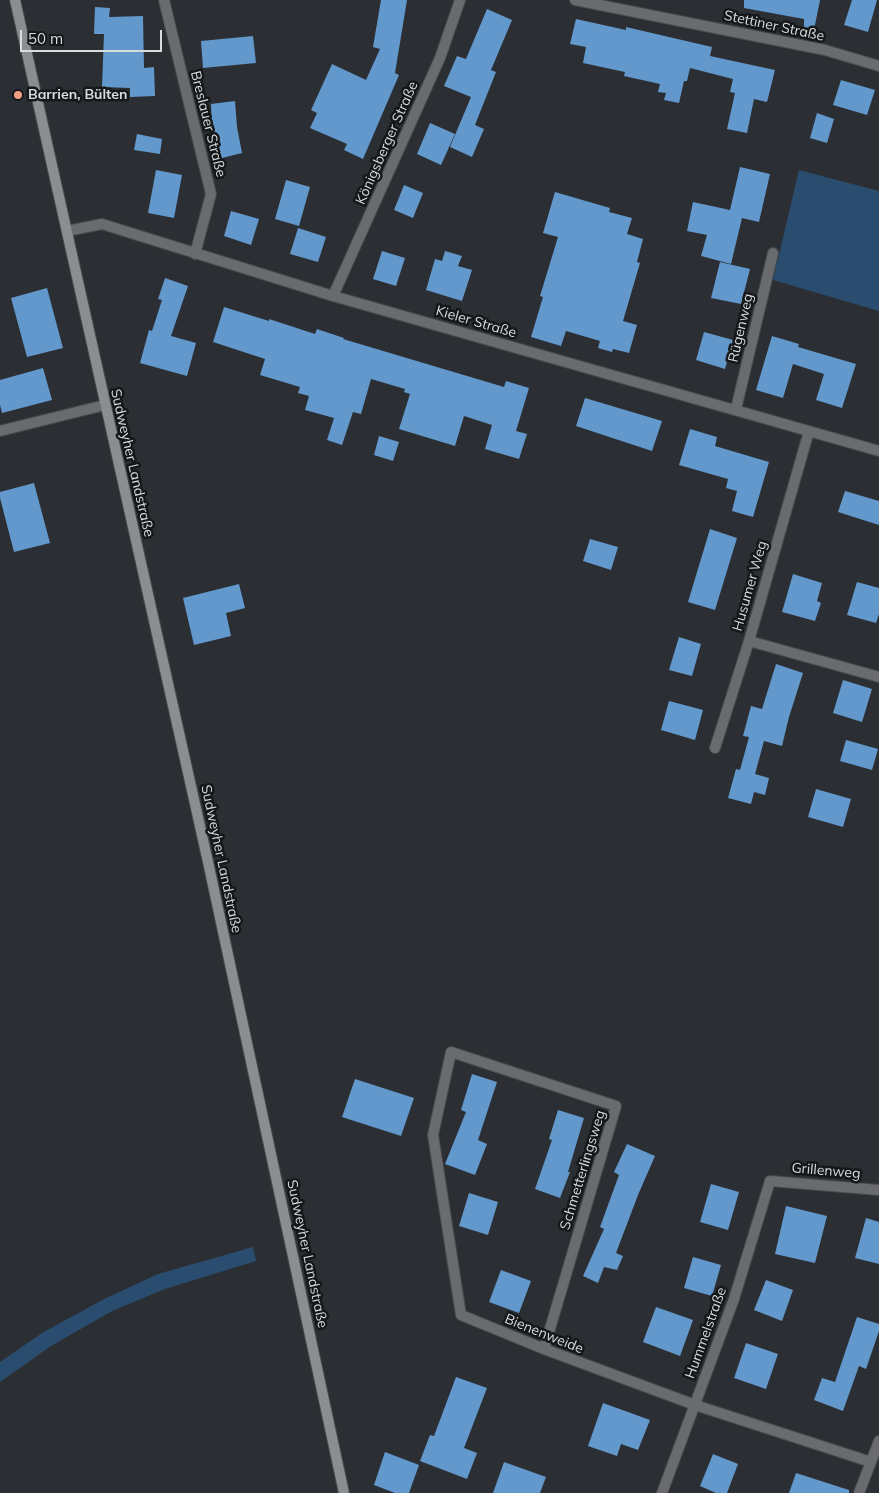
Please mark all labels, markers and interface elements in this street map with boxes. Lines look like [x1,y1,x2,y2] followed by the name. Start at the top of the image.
[722,7,826,45] street label: Stettiner Straße
[22,20,165,52] scale bar
[28,29,63,48] text: 50 m
[187,69,229,179] street label: Breslauer Straße
[352,79,422,207] street label: Königsberger Straße
[28,87,127,103] place label: Barrien, Bülten
[12,89,24,101] marker: Barrien, Bülten
[725,292,757,364] street label: Rügenweg
[434,302,518,342] street label: Kieler Straße
[107,388,157,538] street label: Sudweyher Landstraße
[729,539,771,633] street label: Husumer Weg
[197,783,245,935] street label: Sudweyher Landstraße
[557,1108,609,1232] street label: Schmetterlingsweg
[791,1160,861,1182] street label: Grillenweg
[283,1178,331,1330] street label: Sudweyher Landstraße
[682,1285,730,1381] street label: Hummelstraße
[502,1311,586,1357] street label: Bienenweide

